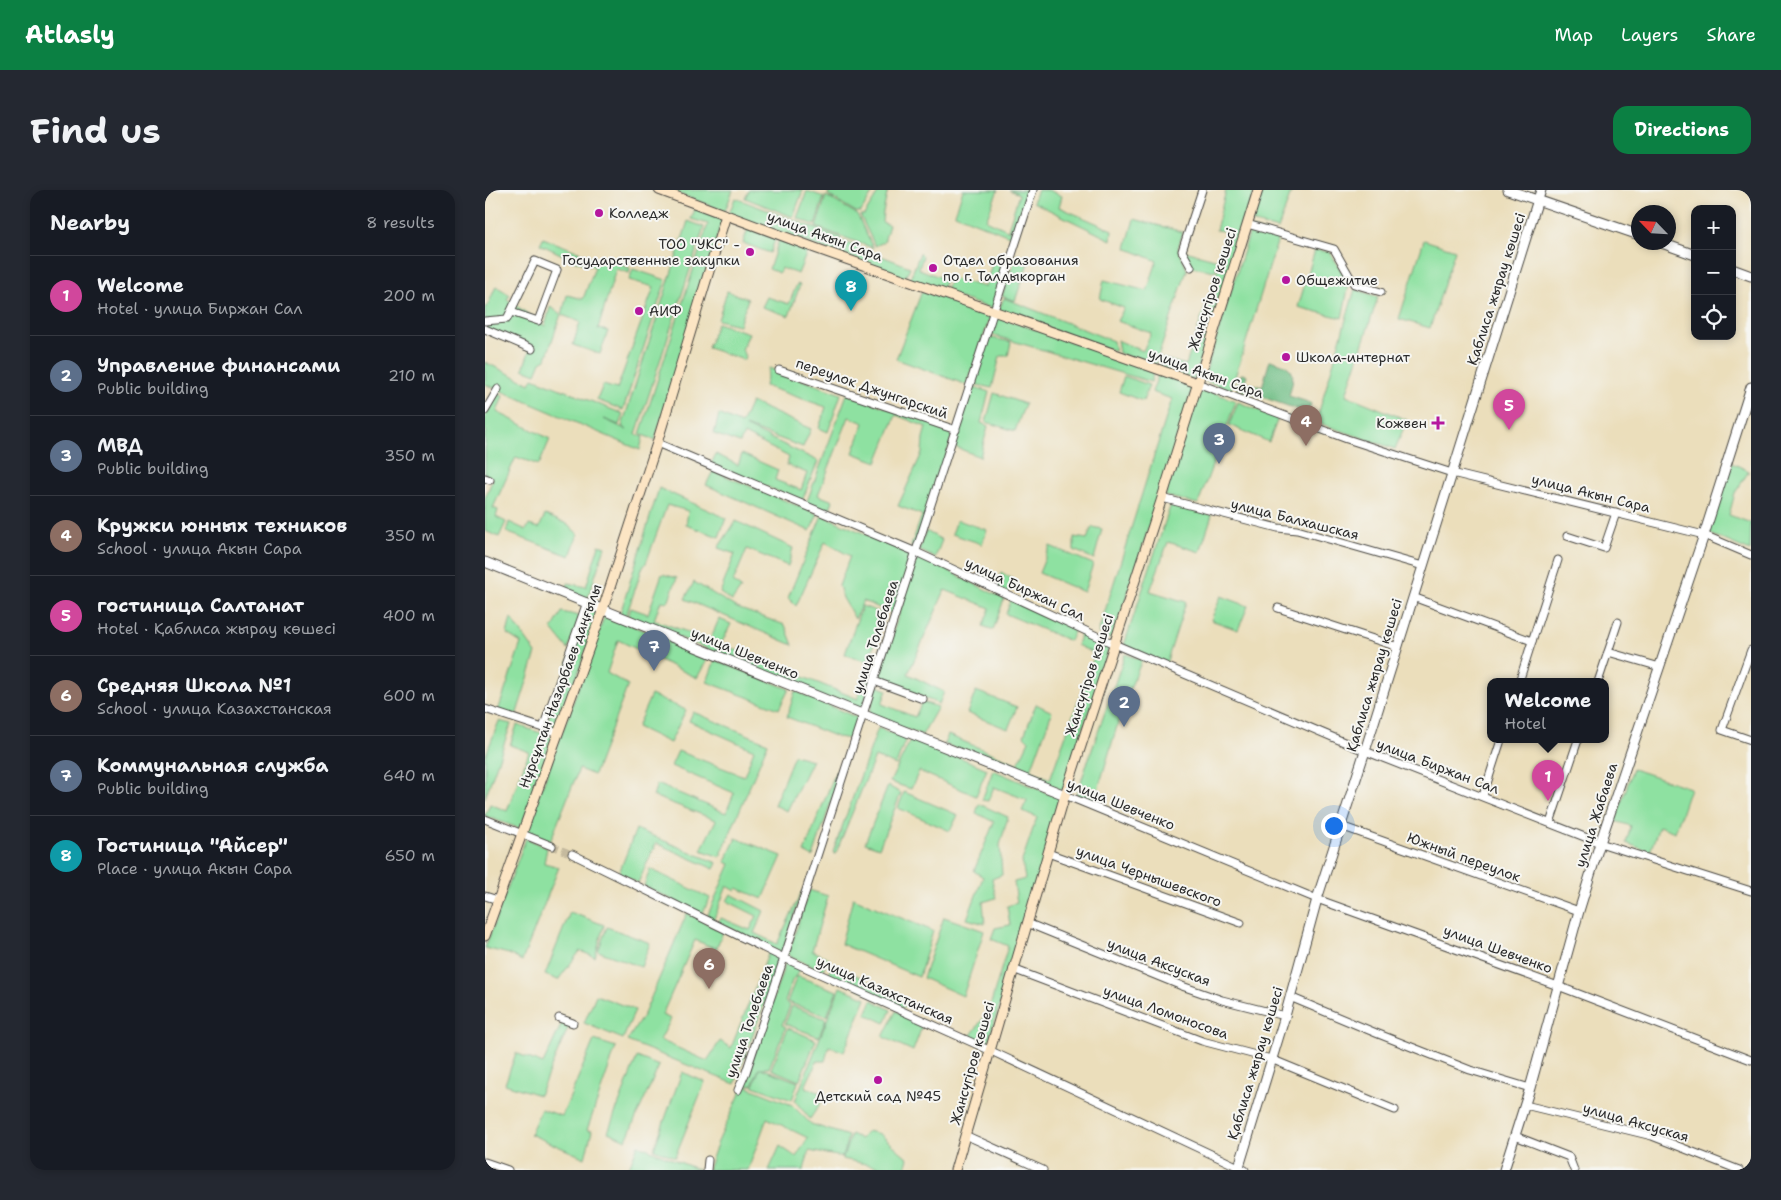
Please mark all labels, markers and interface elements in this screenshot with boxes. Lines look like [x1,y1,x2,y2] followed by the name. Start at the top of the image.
[25,19,115,51] text: Atlasly
[1555,23,1593,47] text: Map
[1621,23,1678,47] text: Layers
[1706,23,1756,47] text: Share
[1613,106,1751,154] button: Directions
[30,107,161,154] text: Find us
[609,204,669,222] place label: Колледж
[1631,205,1676,250] north arrow
[1691,205,1736,340] map controls
[1691,205,1736,250] button: +
[593,207,605,219] marker: Колледж
[765,207,885,265] street label: улица Акын Сара
[50,209,130,237] text: Nearby
[1463,210,1529,368] street label: Қаблиса жырау көшесі
[366,212,435,233] text: 8 results
[1184,225,1240,353] street label: Жансүгіров көшесі
[562,235,740,269] place label: ТОО "УКС" - Государственные закупки
[744,246,756,258] marker: ТОО "УКС" - Государственные закупки
[1691,250,1736,295] button: −
[943,251,1079,285] place label: Отдел образования по г. Талдыкорган
[927,262,939,274] marker: Отдел образования по г. Талдыкорган
[835,270,867,311] pin: 8
[1296,271,1378,289] place label: Общежитие
[97,273,184,298] text: Welcome
[1280,274,1292,286] marker: Общежитие
[62,285,70,306] text: 1
[383,285,435,306] text: 200 m
[1691,295,1736,340] button: locate
[97,298,302,319] text: Hotel · улица Биржан Сал
[649,302,682,320] place label: АИФ
[633,305,645,317] marker: АИФ
[1146,344,1266,402] street label: улица Акын Сара
[1296,348,1411,366] place label: Школа-интернат
[1280,351,1292,363] marker: Школа-интернат
[97,353,340,378] text: Управление финансами
[794,354,950,422] street label: переулок Джунгарский
[60,365,72,386] text: 2
[388,365,435,386] text: 210 m
[97,378,209,399] text: Public building
[1493,389,1525,430] pin: 5
[1290,405,1322,446] pin: 4
[1376,414,1427,432] place label: Кожвен
[1431,416,1445,430] marker: Кожвен
[1203,423,1235,464] pin: 3
[97,433,143,458] text: МВД
[60,445,72,466] text: 3
[384,445,435,466] text: 350 m
[97,458,209,479] text: Public building
[1530,470,1652,516] street label: улица Акын Сара
[1229,494,1361,544] street label: улица Балхашская
[97,513,347,538] text: Кружки юнных техников
[60,525,72,546] text: 4
[384,525,435,546] text: 350 m
[97,538,302,559] text: School · улица Акын Сара
[962,553,1088,625] street label: улица Биржан Сал
[848,577,902,696] street label: улица Толебаева
[515,581,605,791] street label: Нұрсұлтан Назарбаев даңғылы
[97,593,304,618] text: гостиница Салтанат
[1342,596,1406,754] street label: Қаблиса жырау көшесі
[61,605,71,626] text: 5
[382,605,435,626] text: 400 m
[1061,611,1117,739] street label: Жансүгіров көшесі
[97,618,336,639] text: Hotel · Қаблиса жырау көшесі
[688,623,802,683] street label: улица Шевченко
[638,630,670,671] pin: 7
[97,673,291,698] text: Средняя Школа №1
[1487,678,1609,743] popup
[60,685,72,706] text: 6
[383,685,435,706] text: 600 m
[1108,686,1140,727] pin: 2
[1505,688,1591,713] text: Welcome
[97,698,332,719] text: School · улица Казахстанская
[1505,713,1546,734] text: Hotel
[1374,734,1502,798] street label: улица Биржан Сал
[97,753,329,778] text: Коммунальная служба
[1532,760,1564,801] pin: 1
[1571,760,1621,870] street label: улица Жабаева
[60,765,72,786] text: 7
[383,765,435,786] text: 640 m
[1064,774,1178,834] street label: улица Шевченко
[97,778,209,799] text: Public building
[1321,813,1347,839] your location
[1405,828,1524,886] street label: Южный переулок
[97,833,288,858] text: Гостиница "Айсер"
[1074,841,1224,911] street label: улица Чернышевского
[60,845,72,866] text: 8
[384,845,435,866] text: 650 m
[97,858,292,879] text: Place · улица Акын Сара
[1441,921,1555,977] street label: улица Шевченко
[1105,934,1213,990] street label: улица Аксуская
[693,948,725,989] pin: 6
[814,952,956,1028] street label: улица Казахстанская
[721,962,777,1080] street label: улица Толебаева
[1101,981,1231,1043] street label: улица Ломоносова
[1223,984,1287,1142] street label: Қаблиса жырау көшесі
[946,999,998,1127] street label: Жансүгіров көшесі
[872,1074,884,1086] marker: Детский сад №45
[815,1087,941,1105] place label: Детский сад №45
[1581,1098,1691,1146] street label: улица Аксуская

